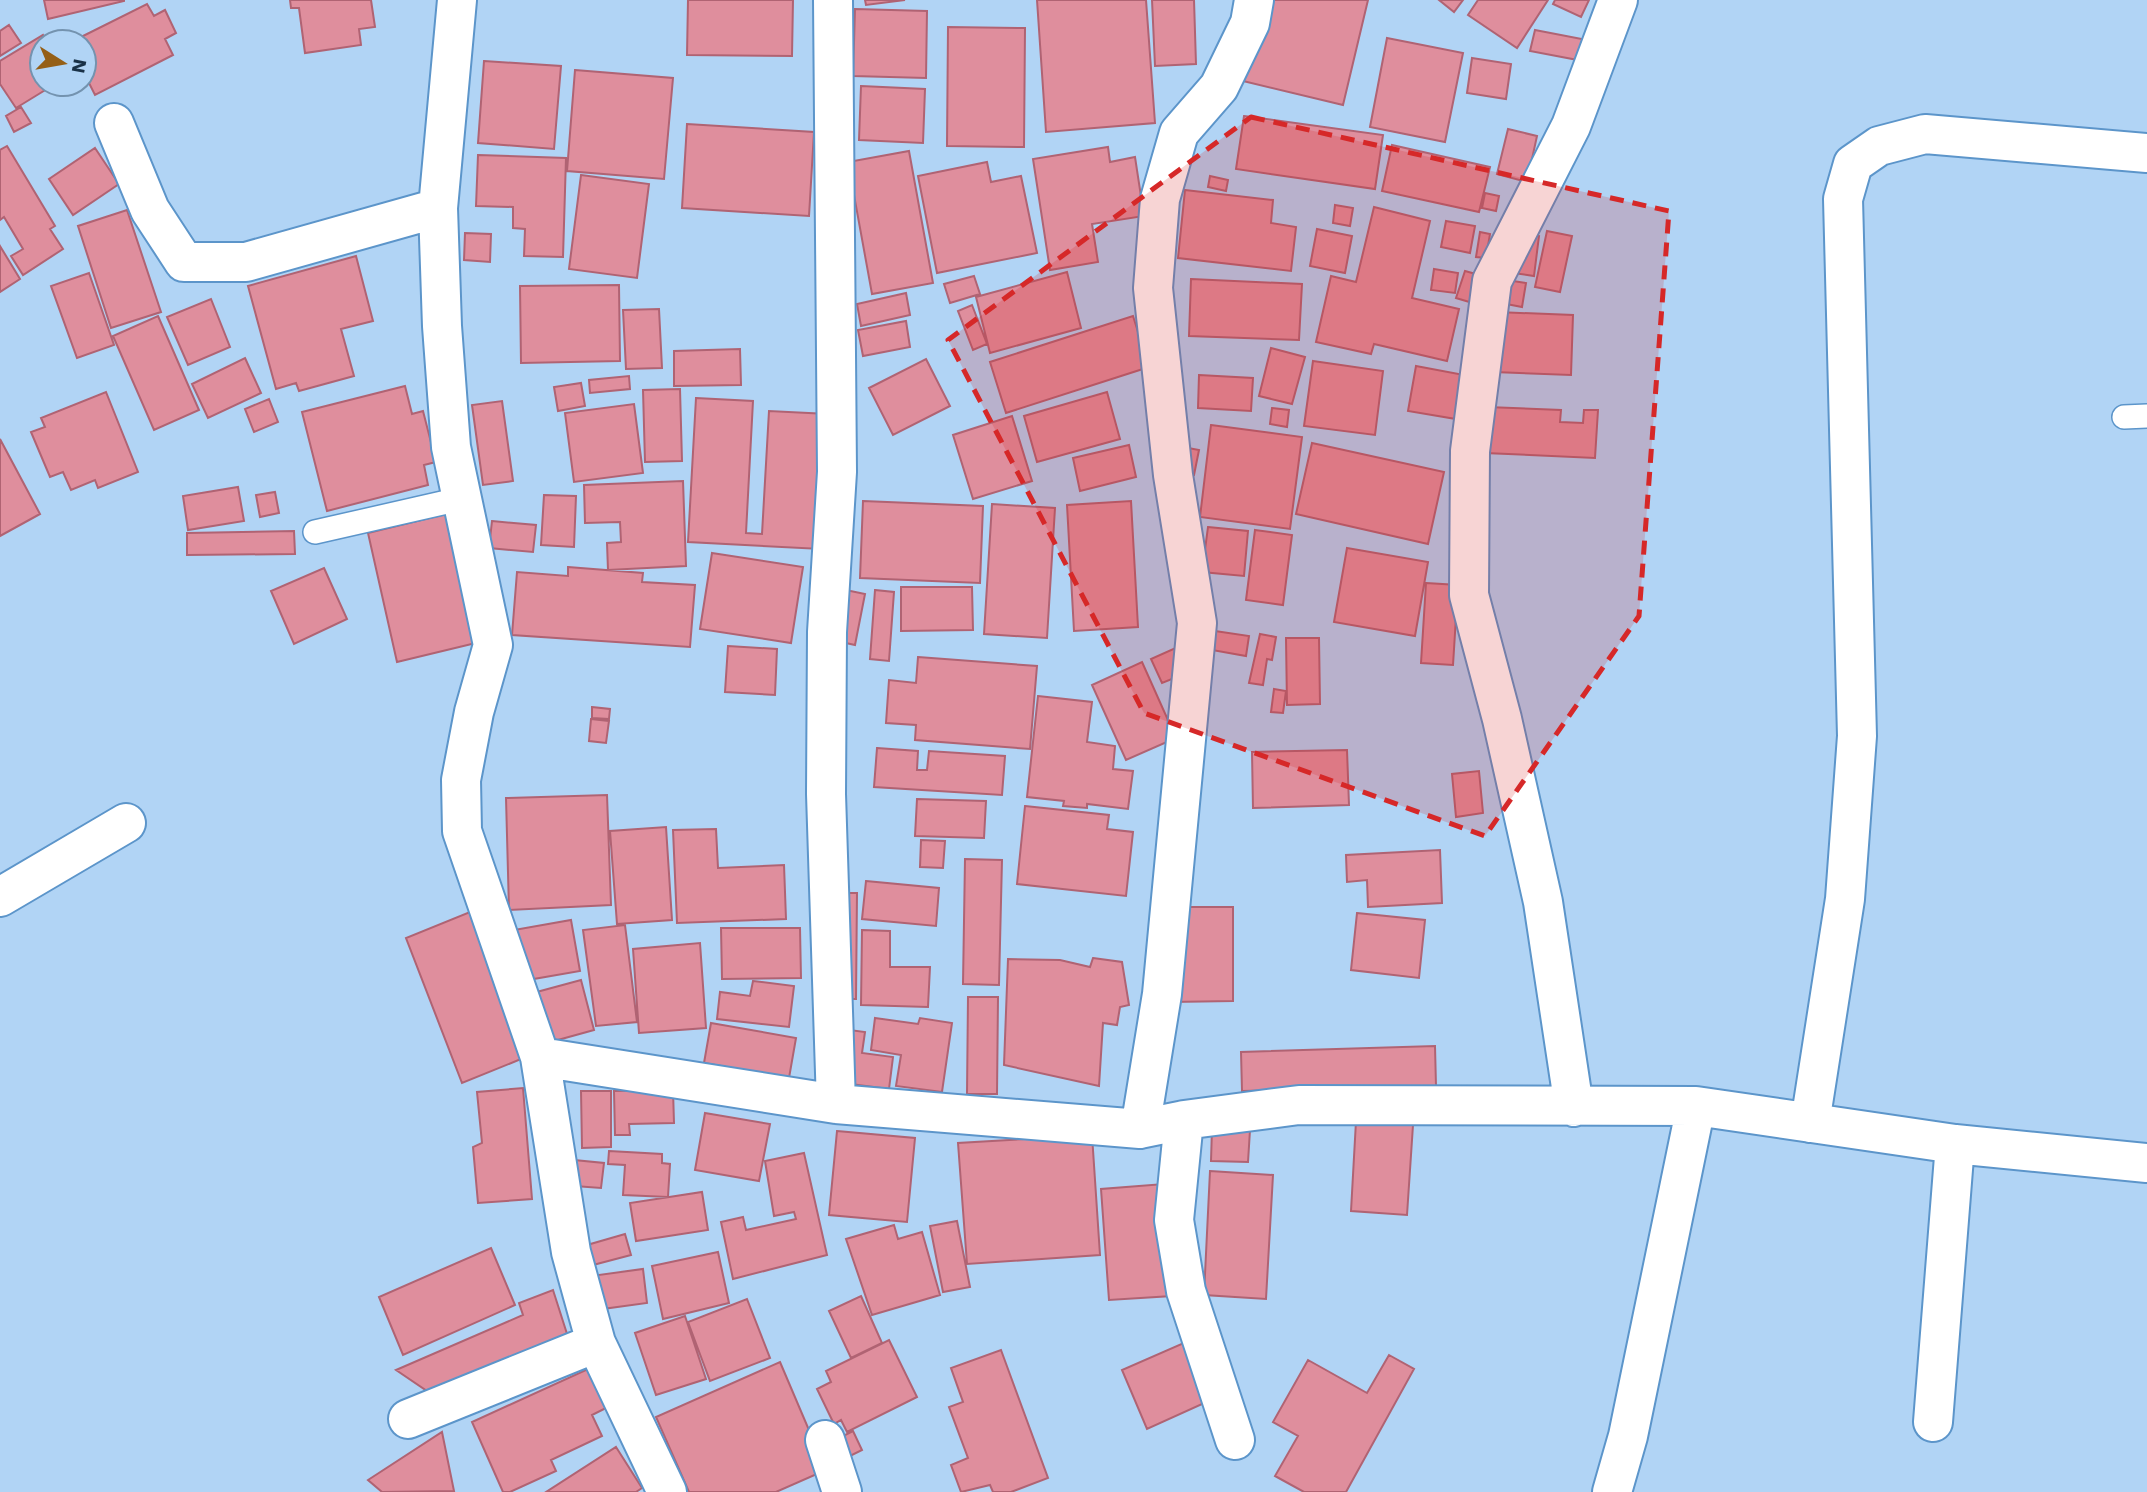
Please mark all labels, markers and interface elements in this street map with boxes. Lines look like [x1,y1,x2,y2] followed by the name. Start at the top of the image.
[28,28,98,98] north arrow
[67,57,92,75] text: N

